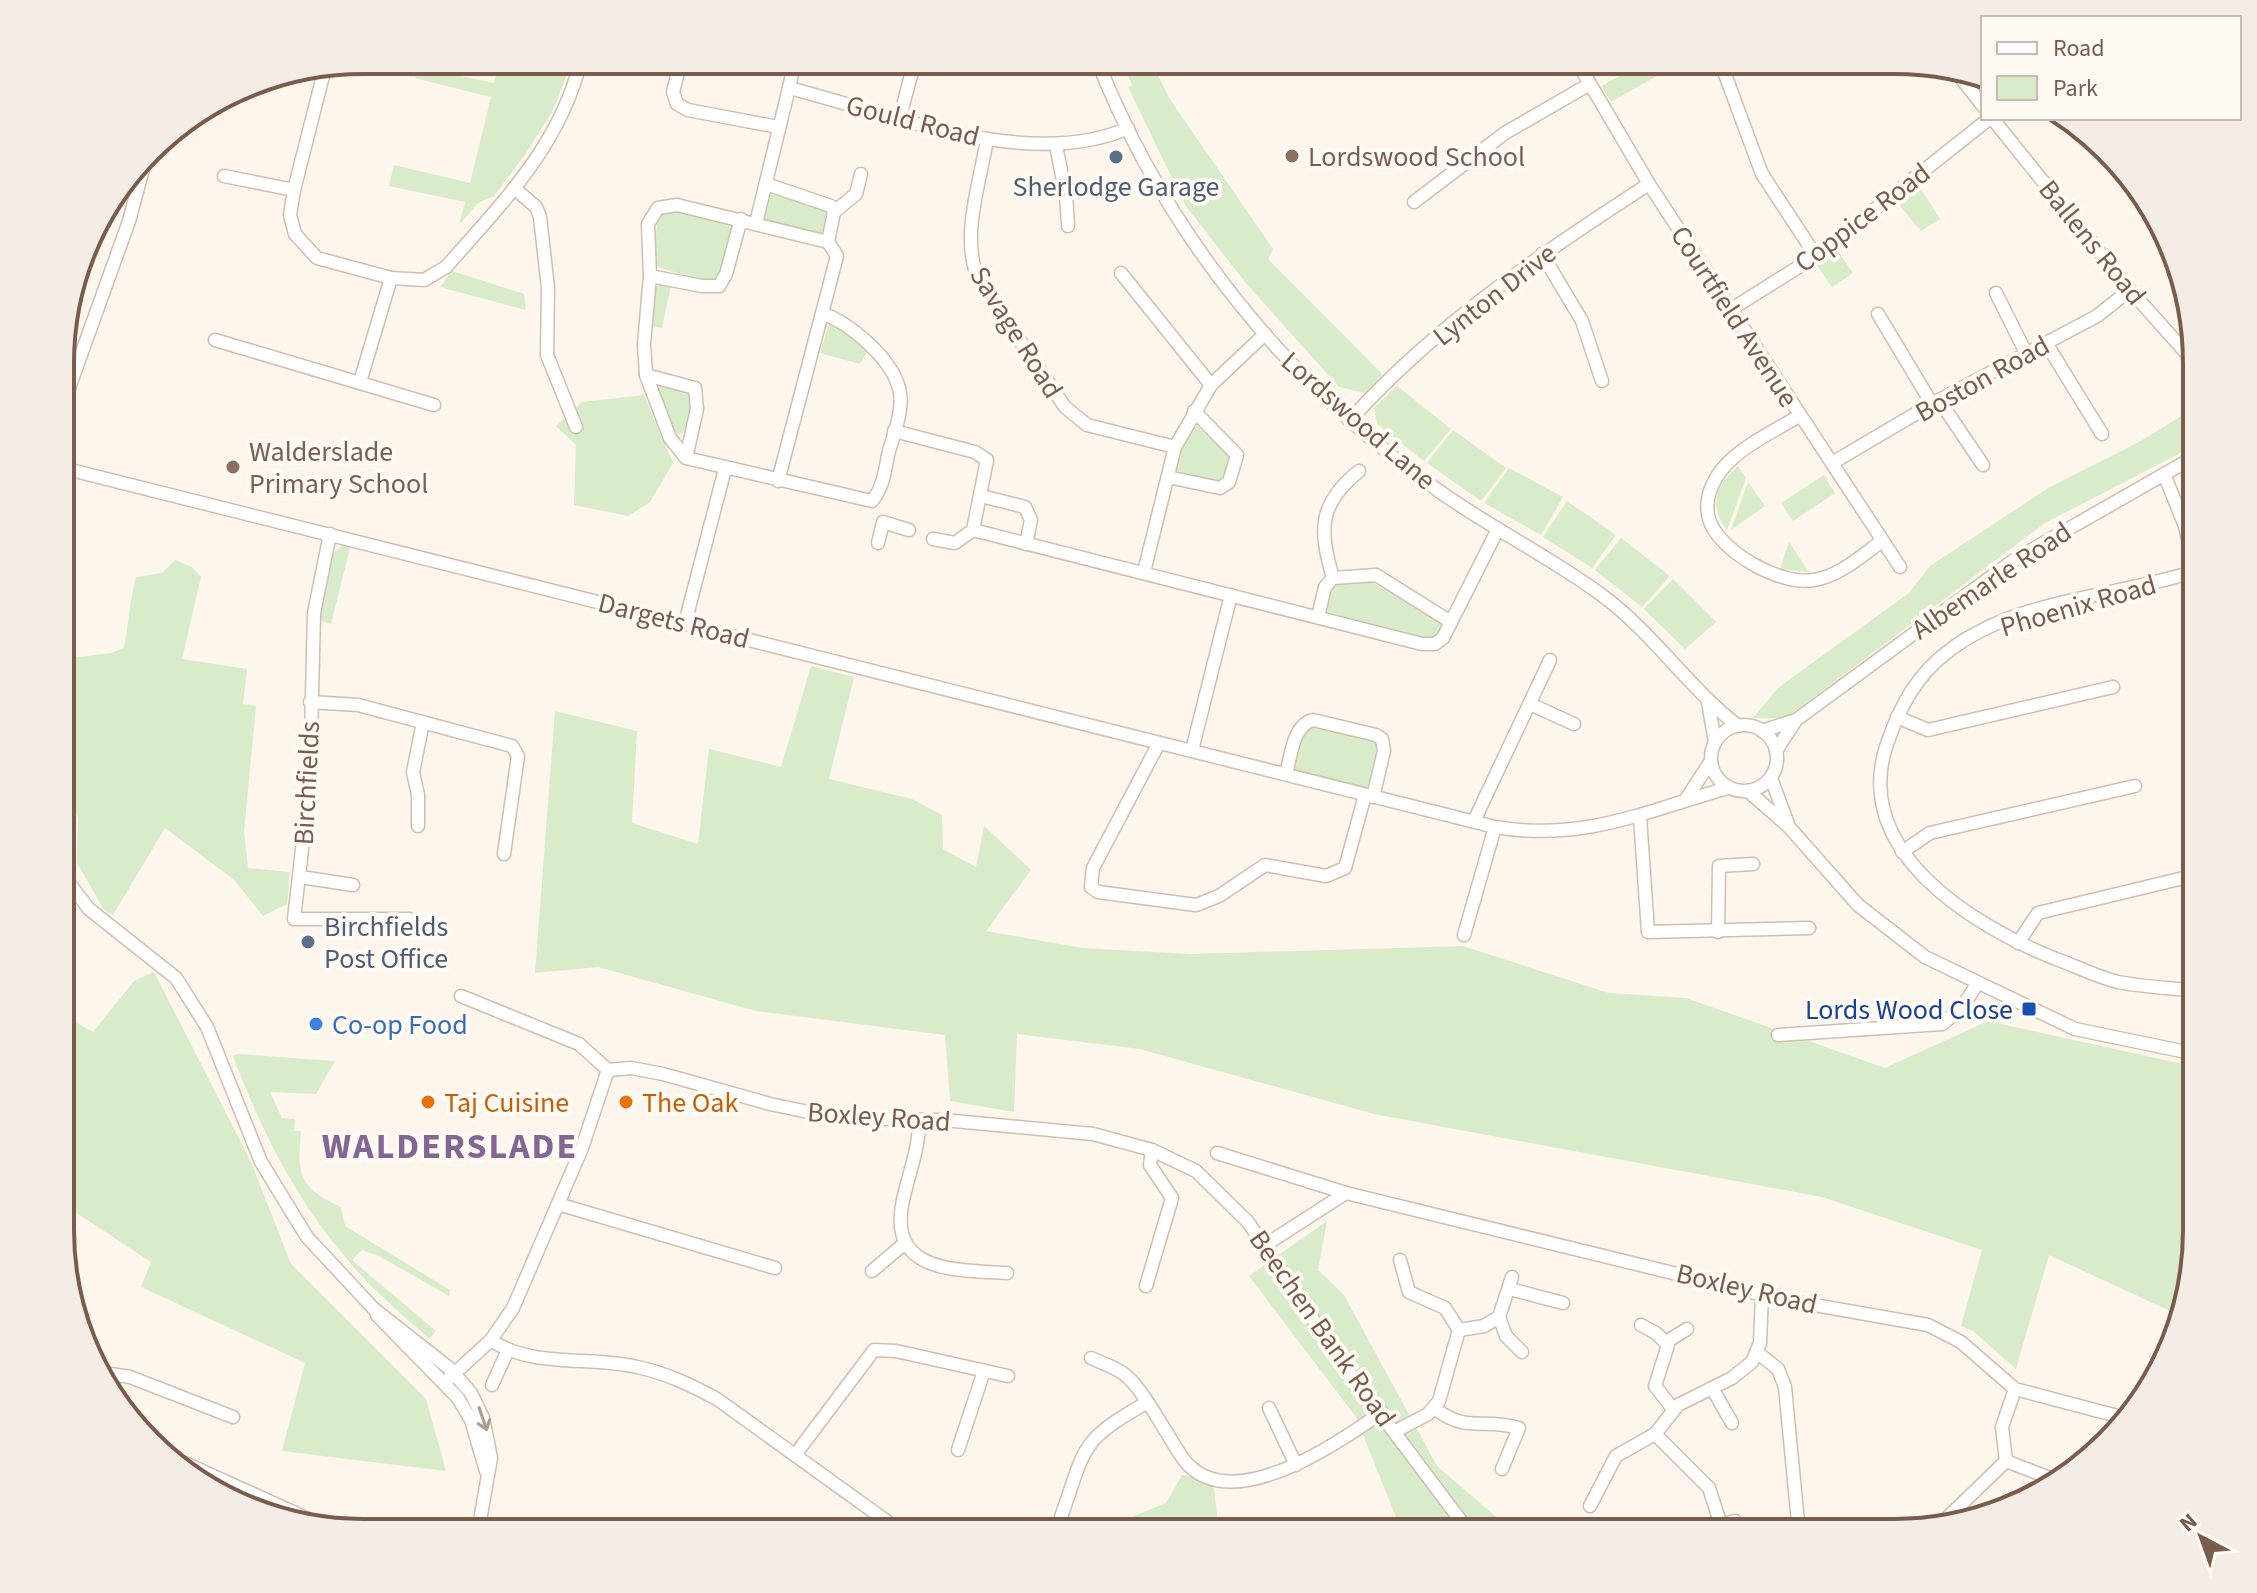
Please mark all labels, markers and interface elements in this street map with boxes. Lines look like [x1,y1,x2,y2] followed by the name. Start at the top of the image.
[1981,16,2241,120] legend
[2053,31,2105,66] text: Road
[2053,71,2098,106] text: Park
[842,85,984,157] street label: Gould Road
[1308,137,1525,177] place label: Lordswood School
[1283,147,1301,165] marker: Lordswood School
[1107,148,1125,166] marker: Sherlodge Garage
[1786,153,1939,282] street label: Coppice Road
[1012,167,1220,207] place label: Sherlodge Garage
[2029,171,2155,314] street label: Ballens Road
[1660,218,1808,415] street label: Courtfield Avenue
[1424,234,1565,356] street label: Lynton Drive
[960,259,1073,406] street label: Savage Road
[1908,325,2057,432] street label: Boston Road
[1272,342,1445,499] street label: Lordswood Lane
[249,432,428,504] place label: Walderslade Primary School
[224,458,242,476] marker: Walderslade Primary School
[1903,512,2080,649] street label: Albemarle Road
[1996,565,2161,647] street label: Phoenix Road
[594,583,754,659] street label: Dargets Road
[284,720,330,846] street label: Birchfields
[324,907,448,979] place label: Birchfields Post Office
[299,933,317,951] marker: Birchfields Post Office
[1805,990,2013,1030] place label: Lords Wood Close
[2020,1000,2038,1018] marker: Lords Wood Close
[332,1005,468,1045] place label: Co-op Food
[307,1015,325,1033] marker: Co-op Food
[444,1083,569,1123] place label: Taj Cuisine
[642,1083,738,1123] place label: The Oak
[806,1092,952,1142] street label: Boxley Road
[419,1093,437,1111] marker: Taj Cuisine
[617,1093,635,1111] marker: The Oak
[322,1121,578,1172] district label: WALDERSLADE
[1239,1222,1405,1435] street label: Beechen Bank Road
[1672,1253,1821,1325] street label: Boxley Road
[477,1406,492,1431] one-way arrow
[2161,1497,2241,1577] north arrow
[2173,1506,2205,1540] text: N

